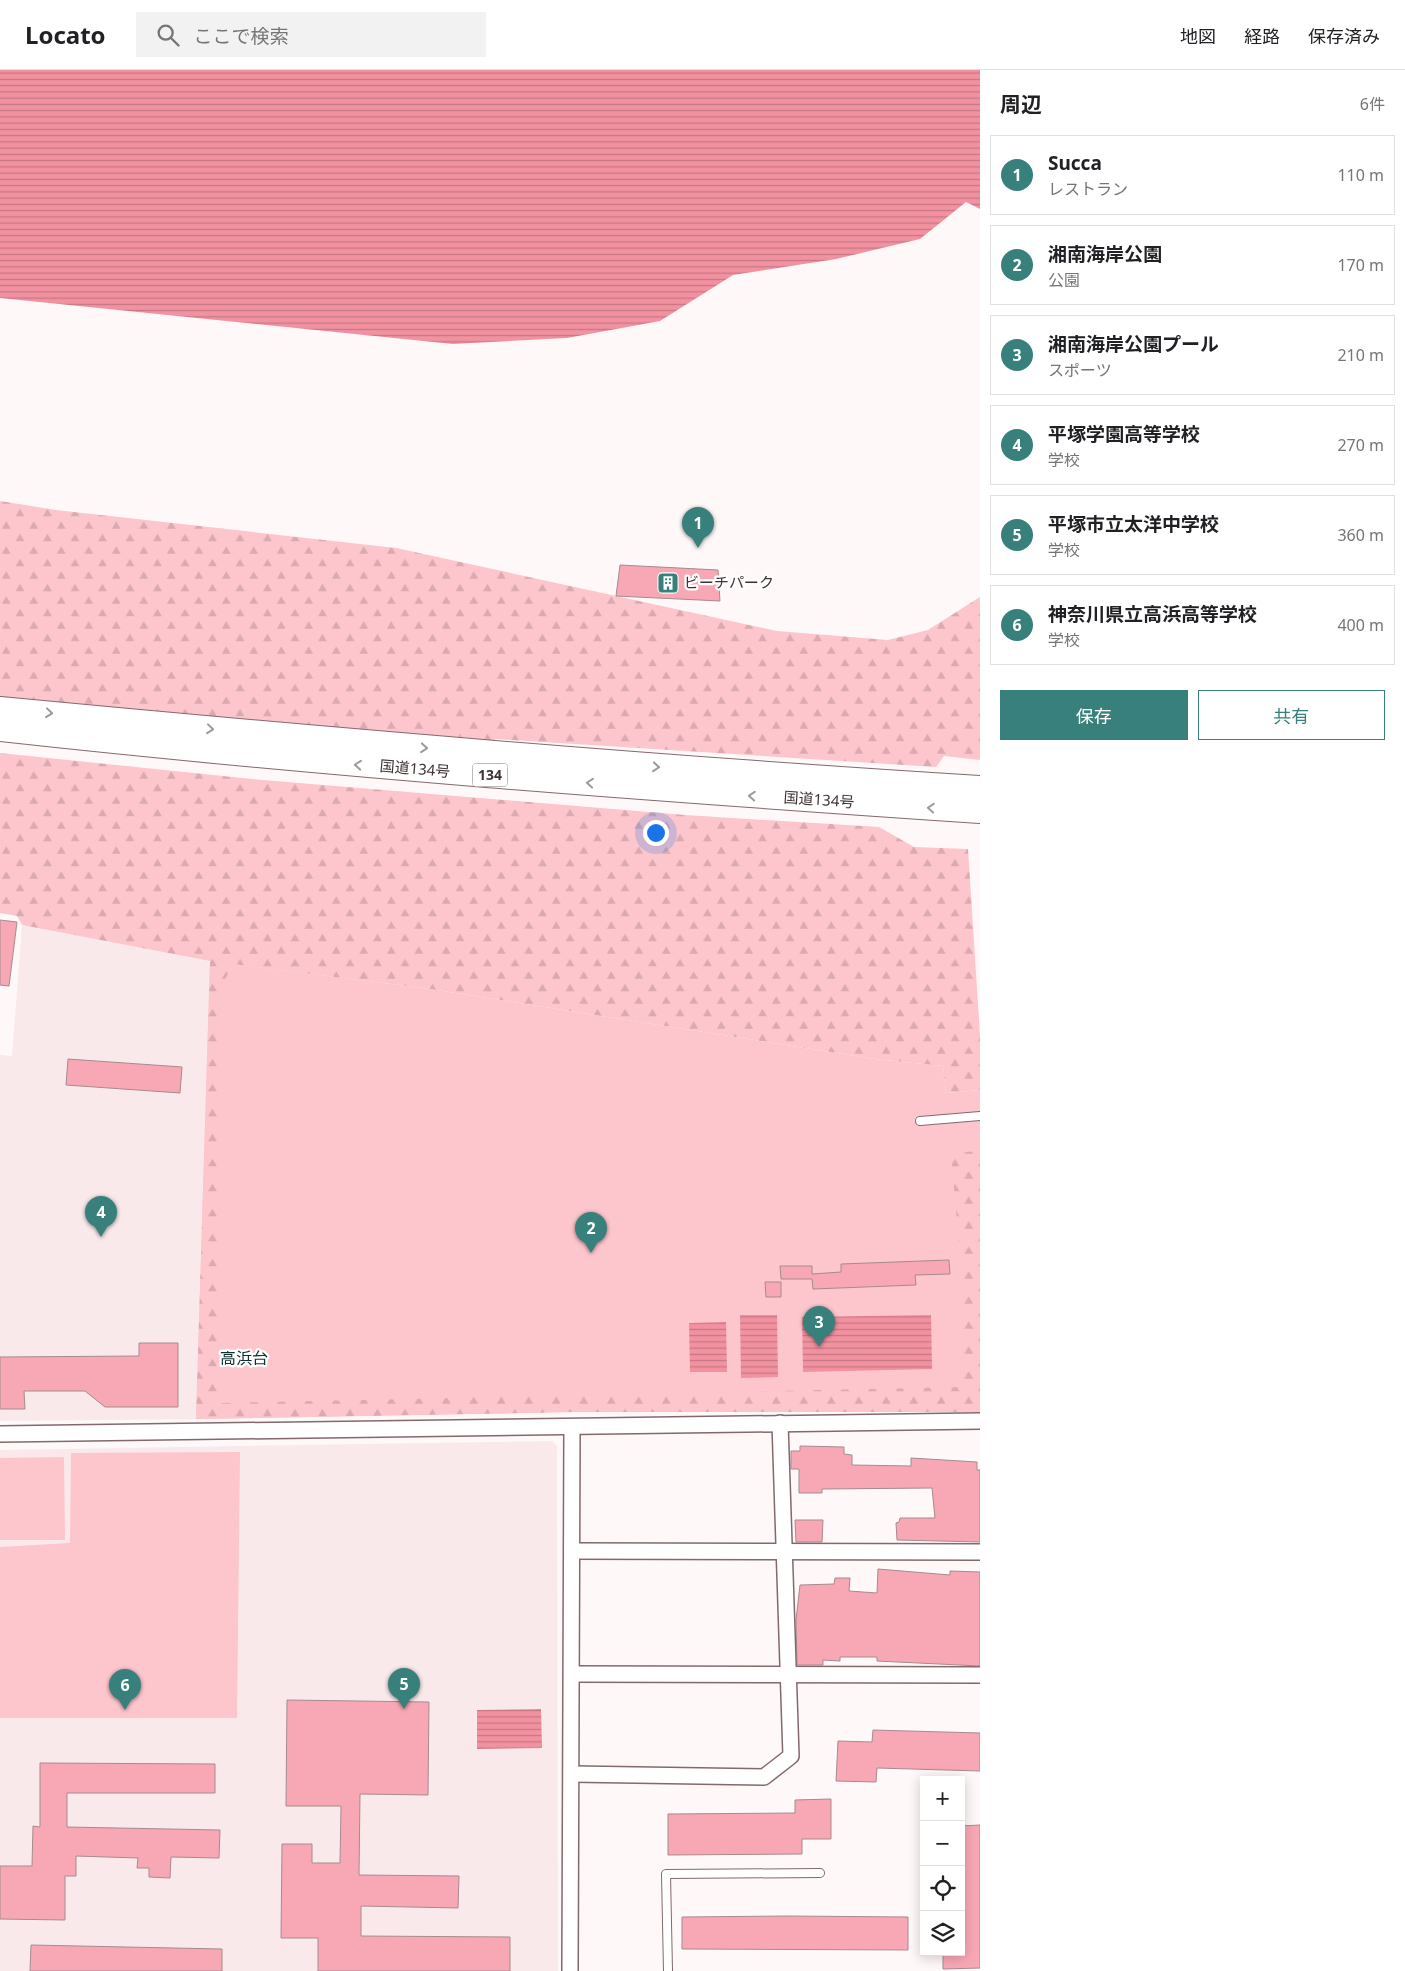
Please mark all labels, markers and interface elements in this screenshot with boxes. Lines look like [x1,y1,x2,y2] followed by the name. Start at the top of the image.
[136,12,486,57] search box
[25,18,106,51] text: Locato
[154,21,182,49] icon: search
[194,23,289,49] text: ここで検索
[1180,24,1216,48] text: 地図
[1244,24,1280,48] text: 経路
[1308,24,1380,48] text: 保存済み
[1000,90,1042,118] text: 周辺
[1360,93,1385,115] text: 6件
[1048,150,1102,176] text: Succa
[1012,164,1022,186] text: 1
[1337,164,1384,186] text: 110 m
[1048,178,1128,200] text: レストラン
[1048,241,1162,267] text: 湘南海岸公園
[1012,254,1022,276] text: 2
[1337,254,1384,276] text: 170 m
[1048,269,1080,291] text: 公園
[1048,331,1219,357] text: 湘南海岸公園プール
[1012,344,1022,366] text: 3
[1337,344,1384,366] text: 210 m
[1048,359,1112,381] text: スポーツ
[1048,421,1200,447] text: 平塚学園高等学校
[1012,434,1022,456] text: 4
[1337,434,1384,456] text: 270 m
[1048,449,1080,471] text: 学校
[682,507,714,548] pin: 1
[1048,511,1219,537] text: 平塚市立太洋中学校
[1012,524,1022,546] text: 5
[1337,524,1384,546] text: 360 m
[1048,539,1080,561] text: 学校
[656,571,680,595] building icon: ビーチパーク
[684,572,774,592] place label: ビーチパーク
[1048,601,1257,627] text: 神奈川県立高浜高等学校
[1012,614,1022,636] text: 6
[1337,614,1384,636] text: 400 m
[1048,629,1080,651] text: 学校
[1000,690,1188,740] button: 保存
[1198,690,1385,740] button: 共有
[45,708,53,719] one-way arrow
[207,723,215,734] one-way arrow
[421,742,429,753] one-way arrow
[379,755,451,781] street label: 国道134号
[354,759,362,770] one-way arrow
[652,762,660,773] one-way arrow
[472,764,508,786] road number: 134
[585,778,593,789] one-way arrow
[783,787,855,811] street label: 国道134号
[747,790,755,801] one-way arrow
[927,802,935,813] one-way arrow
[643,820,669,846] your location
[85,1196,117,1237] pin: 4
[575,1212,607,1253] pin: 2
[803,1306,835,1347] pin: 3
[220,1347,268,1369] district label: 高浜台
[388,1668,420,1709] pin: 5
[109,1669,141,1710] pin: 6
[920,1776,965,1956] map controls
[920,1776,965,1821] button: +
[920,1821,965,1866] button: −
[920,1866,965,1911] button: locate
[920,1911,965,1956] button: layers

